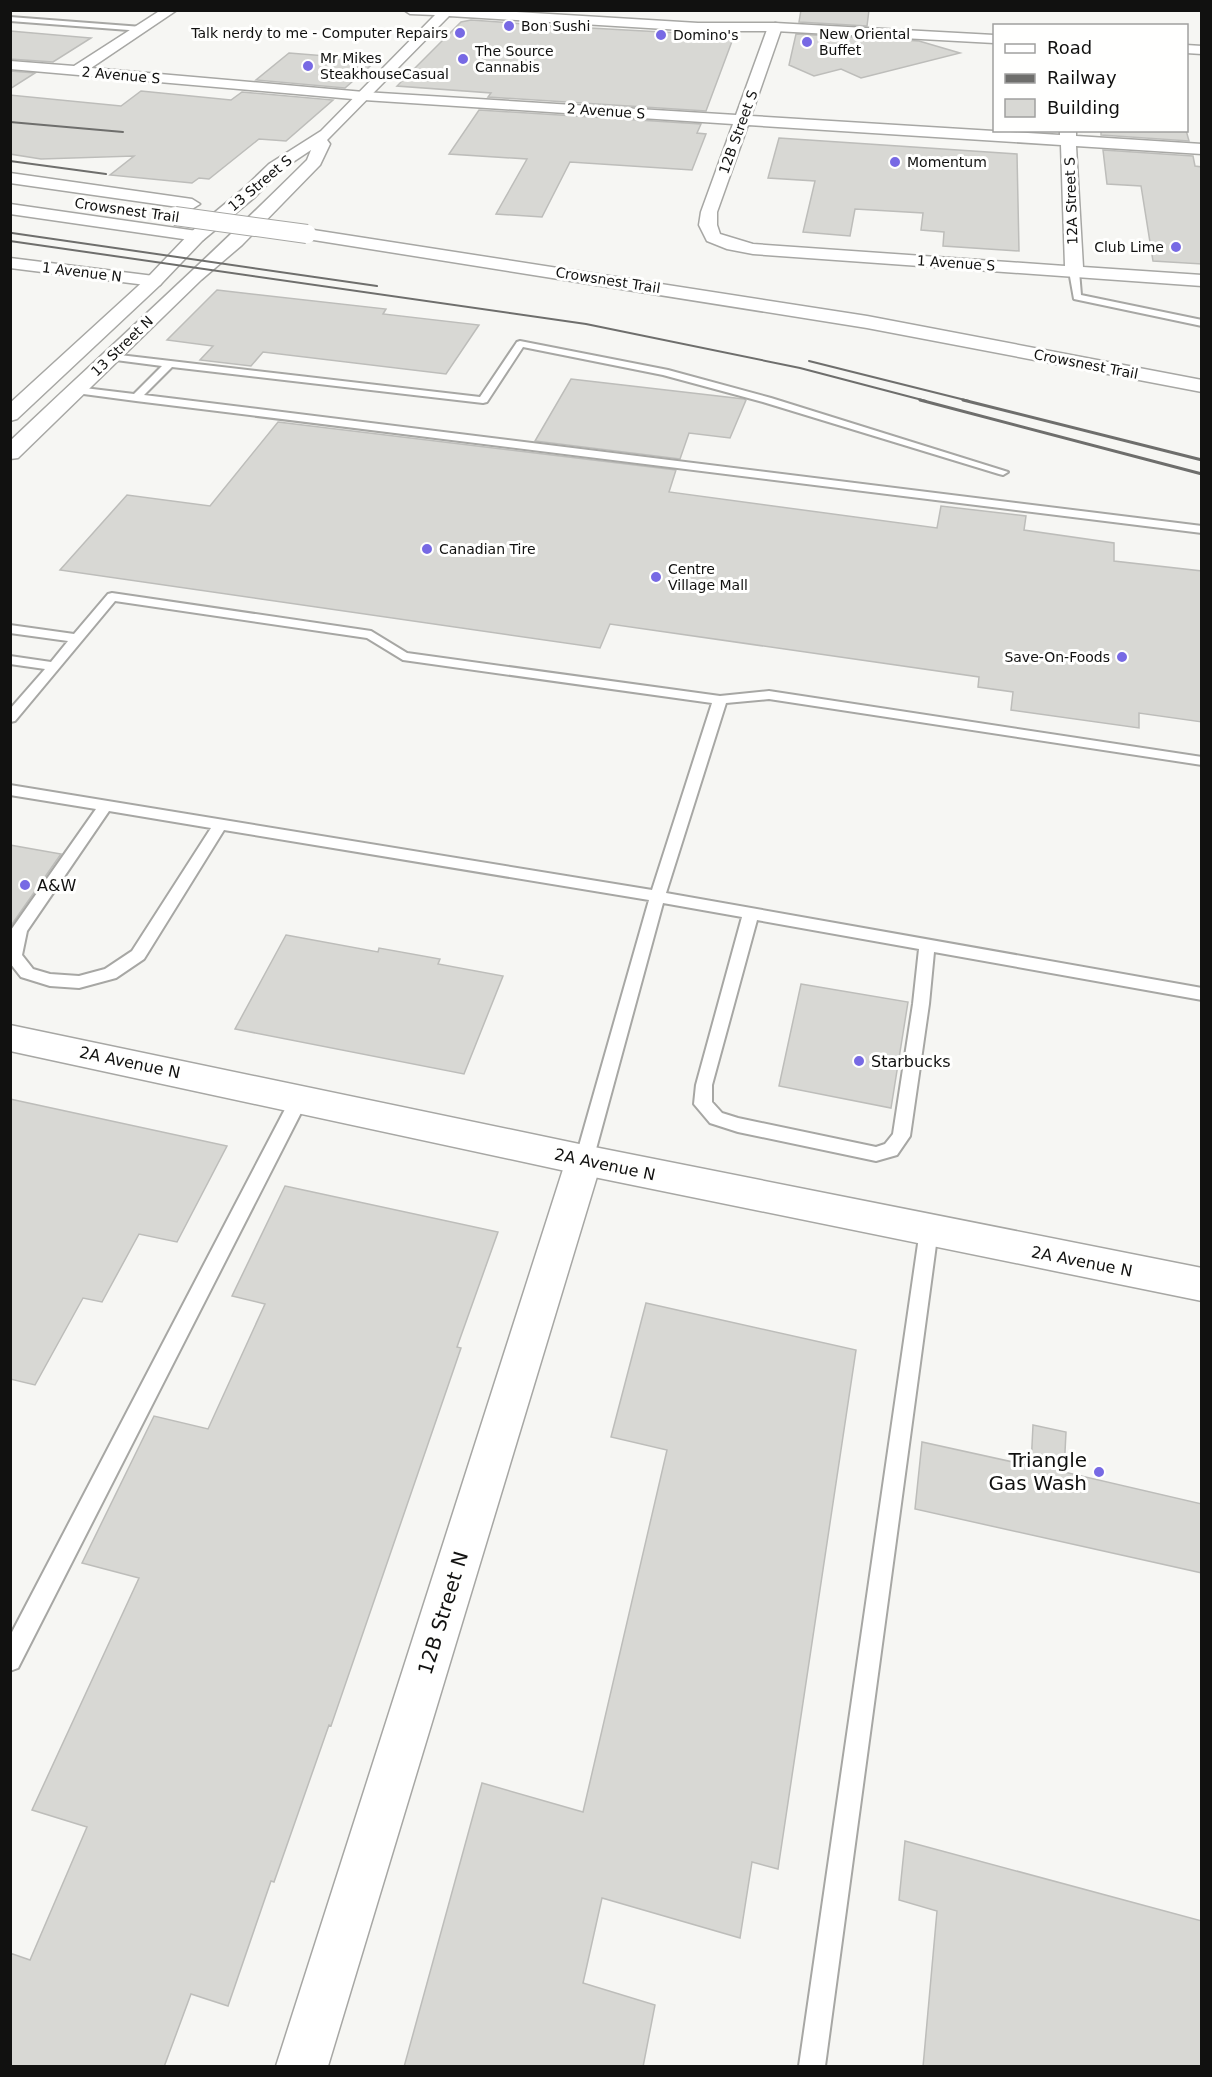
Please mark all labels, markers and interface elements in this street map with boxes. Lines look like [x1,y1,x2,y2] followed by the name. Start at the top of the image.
[521,18,590,34] place label: Bon Sushi
[502,19,516,33] marker: Bon Sushi
[993,24,1188,132] legend
[190,25,448,41] place label: Talk nerdy to me - Computer Repairs
[453,26,467,40] marker: Talk nerdy to me - Computer Repairs
[819,26,910,58] place label: New Oriental Buffet
[673,27,738,43] place label: Domino's
[654,28,668,42] marker: Domino's
[800,35,814,49] marker: New Oriental Buffet
[1047,37,1092,58] text: Road
[474,43,554,75] place label: The Source Cannabis
[320,50,449,82] place label: Mr Mikes SteakhouseCasual
[456,52,470,66] marker: The Source Cannabis
[301,59,315,73] marker: Mr Mikes SteakhouseCasual
[81,64,161,86] street label: 2 Avenue S
[1047,67,1117,88] text: Railway
[715,88,761,176] street label: 12B Street S
[1047,97,1120,118] text: Building
[566,100,646,122] street label: 2 Avenue S
[225,152,295,214] street label: 13 Street S
[907,154,987,170] place label: Momentum
[888,155,902,169] marker: Momentum
[1061,157,1081,245] street label: 12A Street S
[73,195,181,225] street label: Crowsnest Trail
[1094,239,1164,255] place label: Club Lime
[1169,240,1183,254] marker: Club Lime
[916,252,996,274] street label: 1 Avenue S
[41,259,123,285] street label: 1 Avenue N
[554,264,662,296] street label: Crowsnest Trail
[88,313,156,379] street label: 13 Street N
[1033,346,1139,382] street label: Crowsnest Trail
[439,541,536,557] place label: Canadian Tire
[420,542,434,556] marker: Canadian Tire
[668,561,748,593] place label: Centre Village Mall
[649,570,663,584] marker: Centre Village Mall
[1004,649,1110,665] place label: Save-On-Foods
[1115,650,1129,664] marker: Save-On-Foods
[37,876,76,895] place label: A&W
[18,878,32,892] marker: A&W
[78,1043,182,1082] street label: 2A Avenue N
[871,1052,951,1071] place label: Starbucks
[852,1054,866,1068] marker: Starbucks
[553,1145,657,1184] street label: 2A Avenue N
[1030,1242,1134,1281] street label: 2A Avenue N
[989,1448,1087,1495] place label: Triangle Gas Wash
[1092,1465,1106,1479] marker: Triangle Gas Wash
[413,1548,473,1678] street label: 12B Street N

